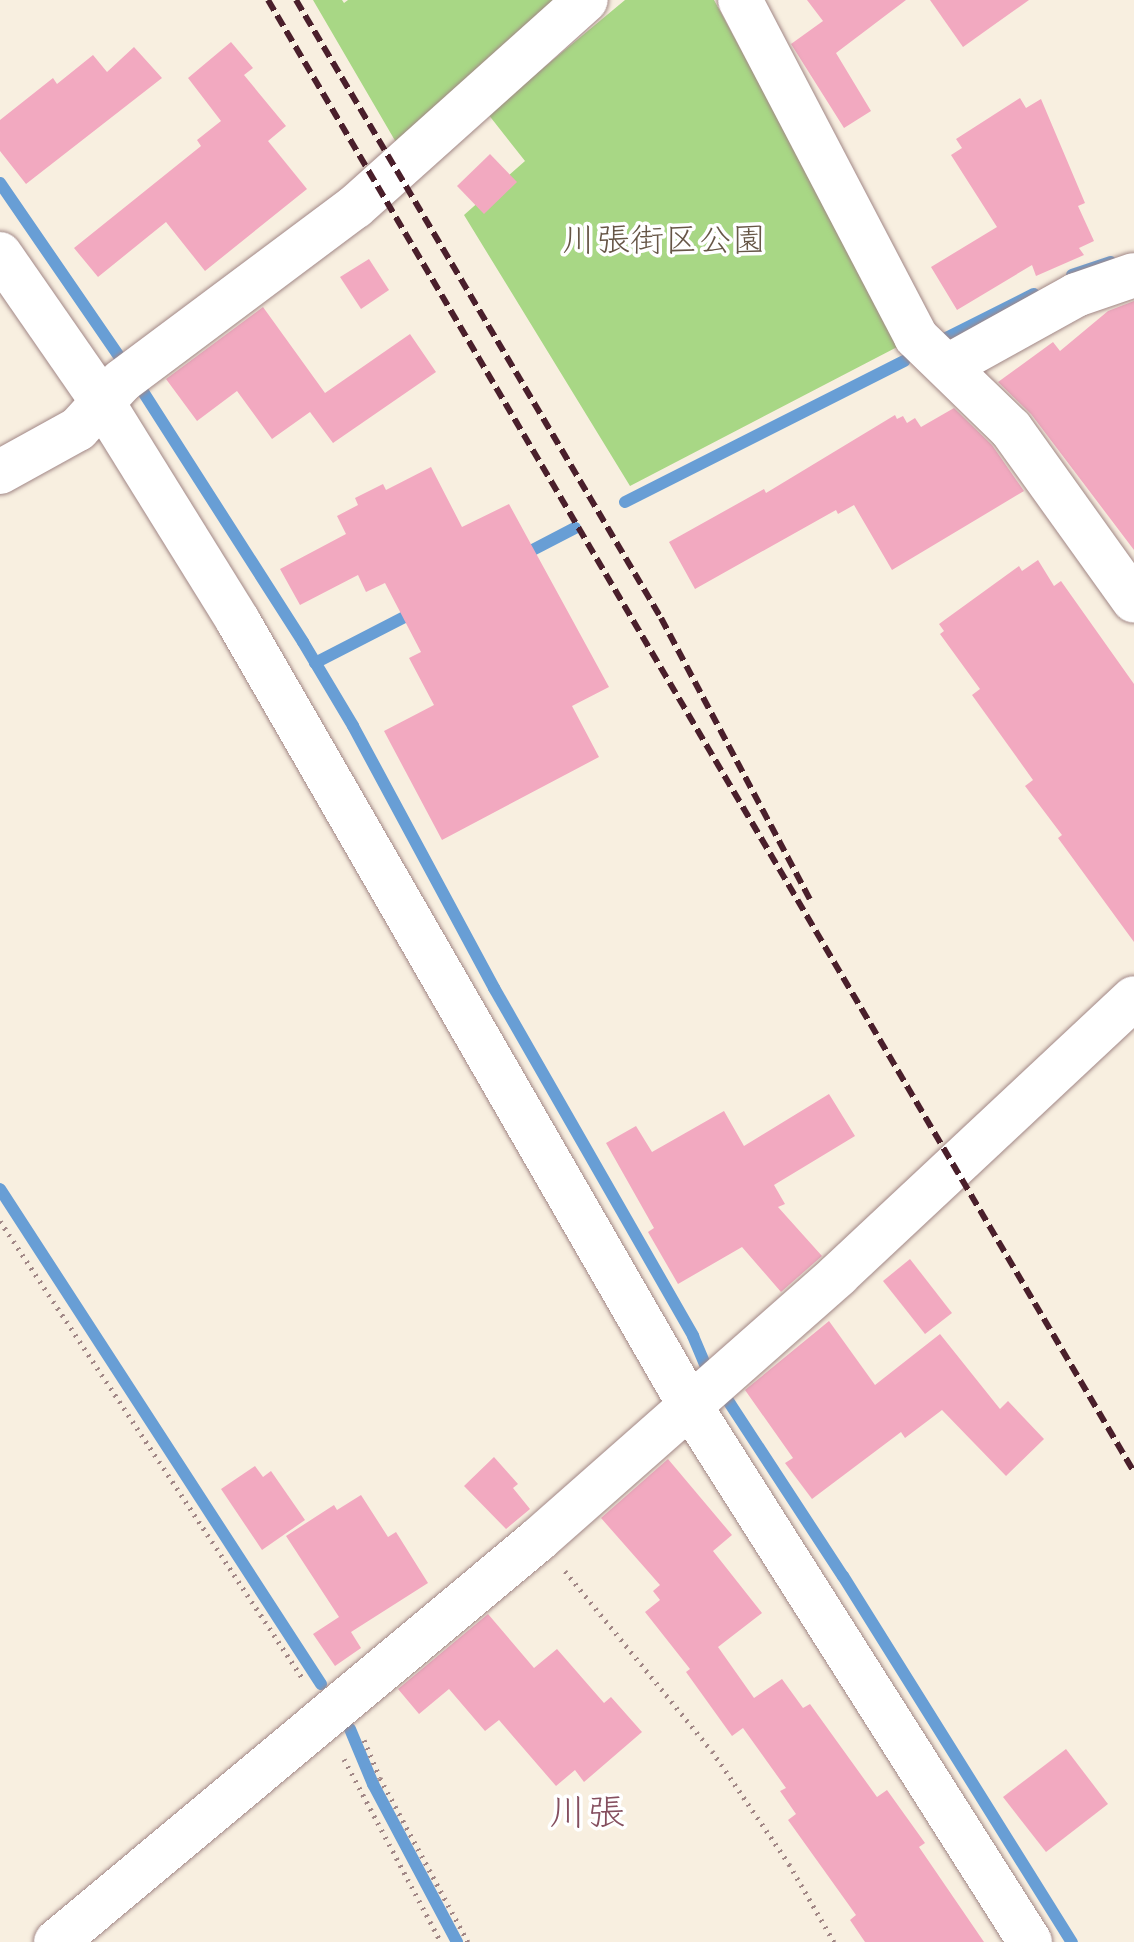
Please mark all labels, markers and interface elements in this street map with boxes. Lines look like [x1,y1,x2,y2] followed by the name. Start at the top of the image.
[562,220,766,260] park label: 川張街区公園
[549,1790,625,1836] district label: 川張

